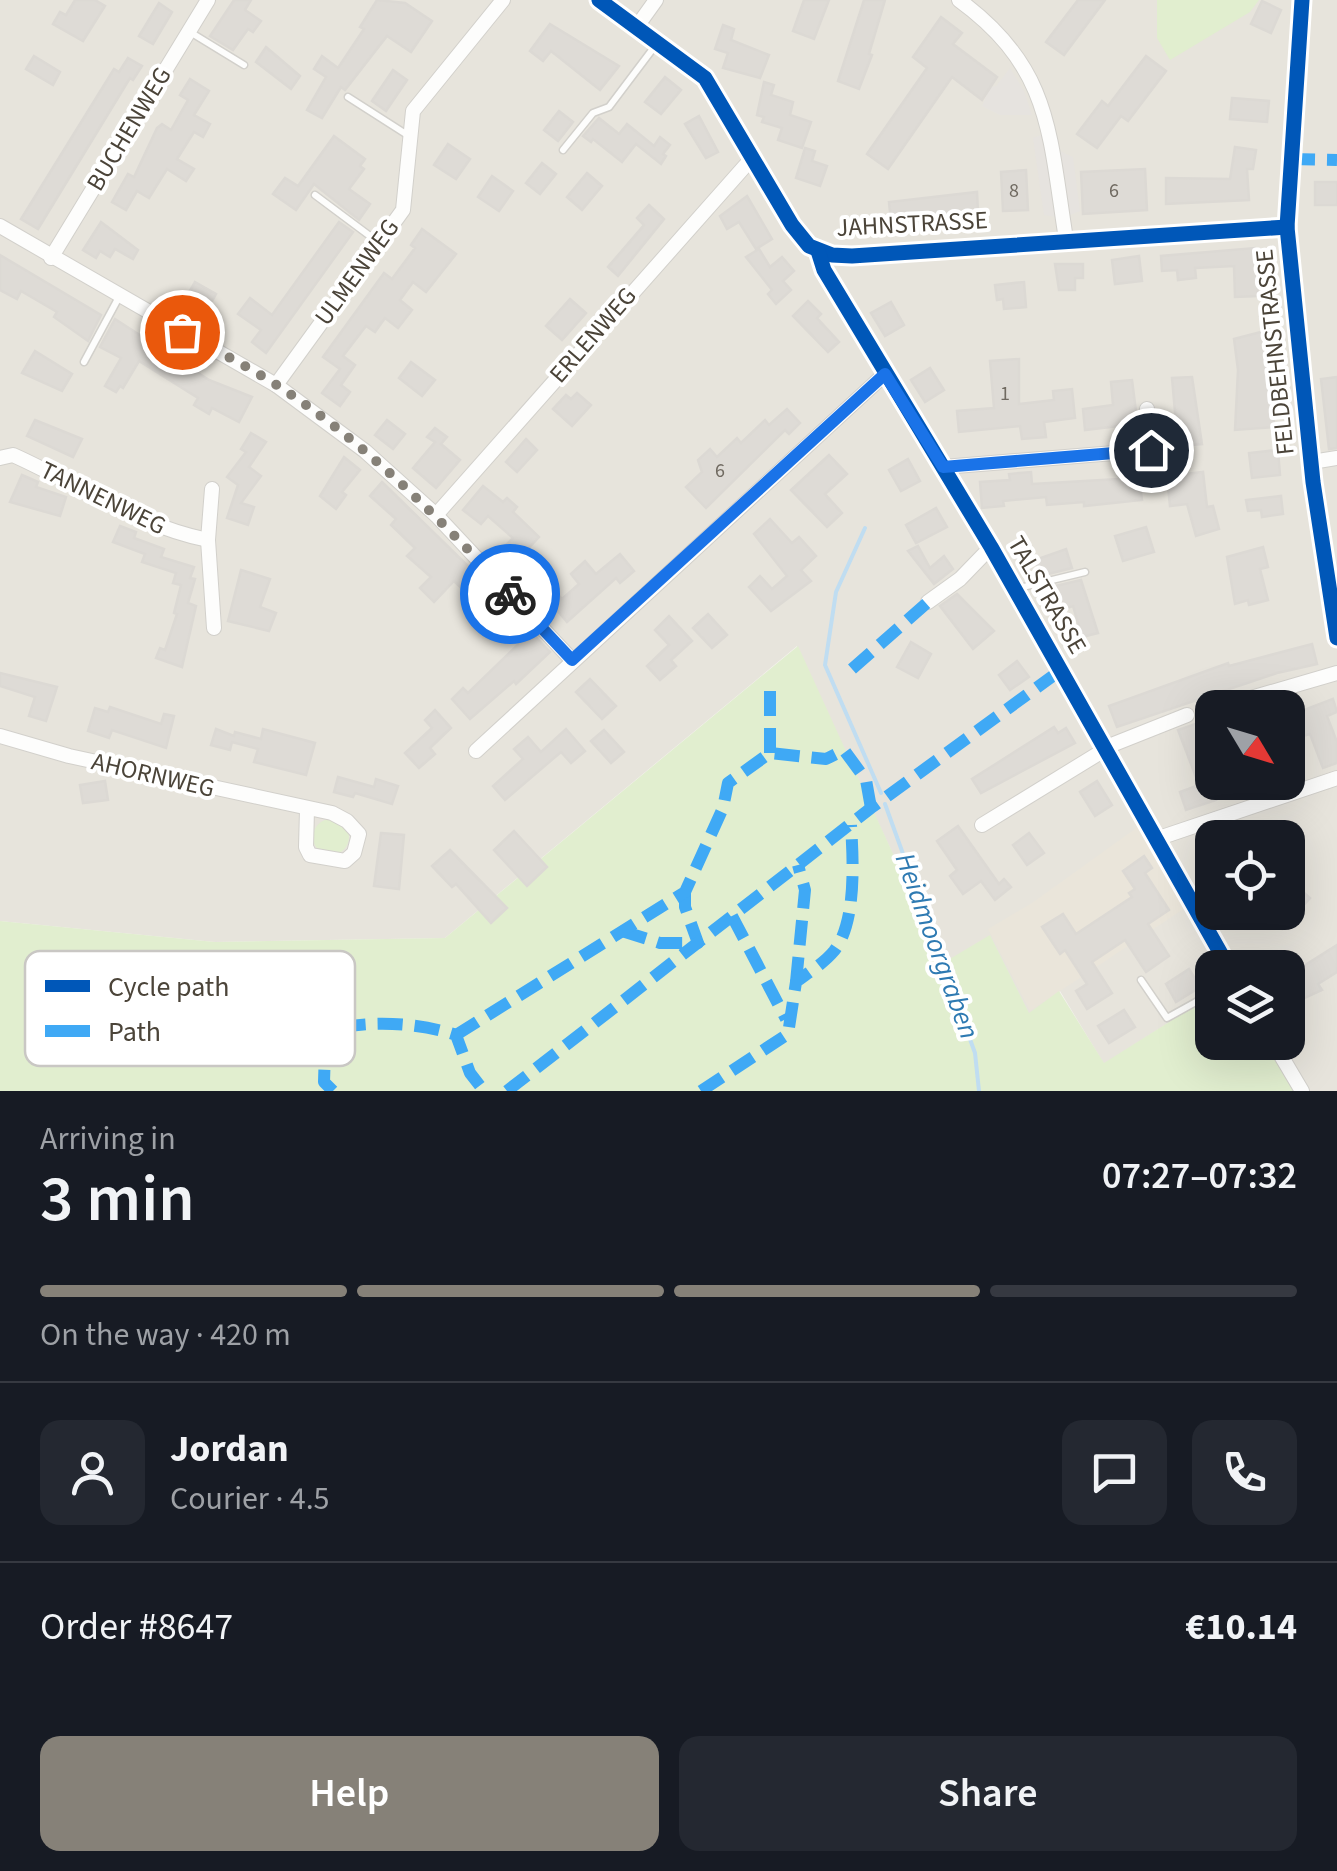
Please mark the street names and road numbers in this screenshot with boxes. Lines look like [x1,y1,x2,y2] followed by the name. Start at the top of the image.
[78,60,180,198] street label: BUCHENWEG
[835,202,989,246] street label: JAHNSTRASSE
[306,211,408,333] street label: ULMENWEG
[1246,247,1304,457] street label: FELDBEHNSTRASSE
[541,279,645,391] street label: ERLENWEG
[34,452,172,544] street label: TANNENWEG
[999,529,1095,661] street label: TALSTRASSE
[88,743,218,807] street label: AHORNWEG

